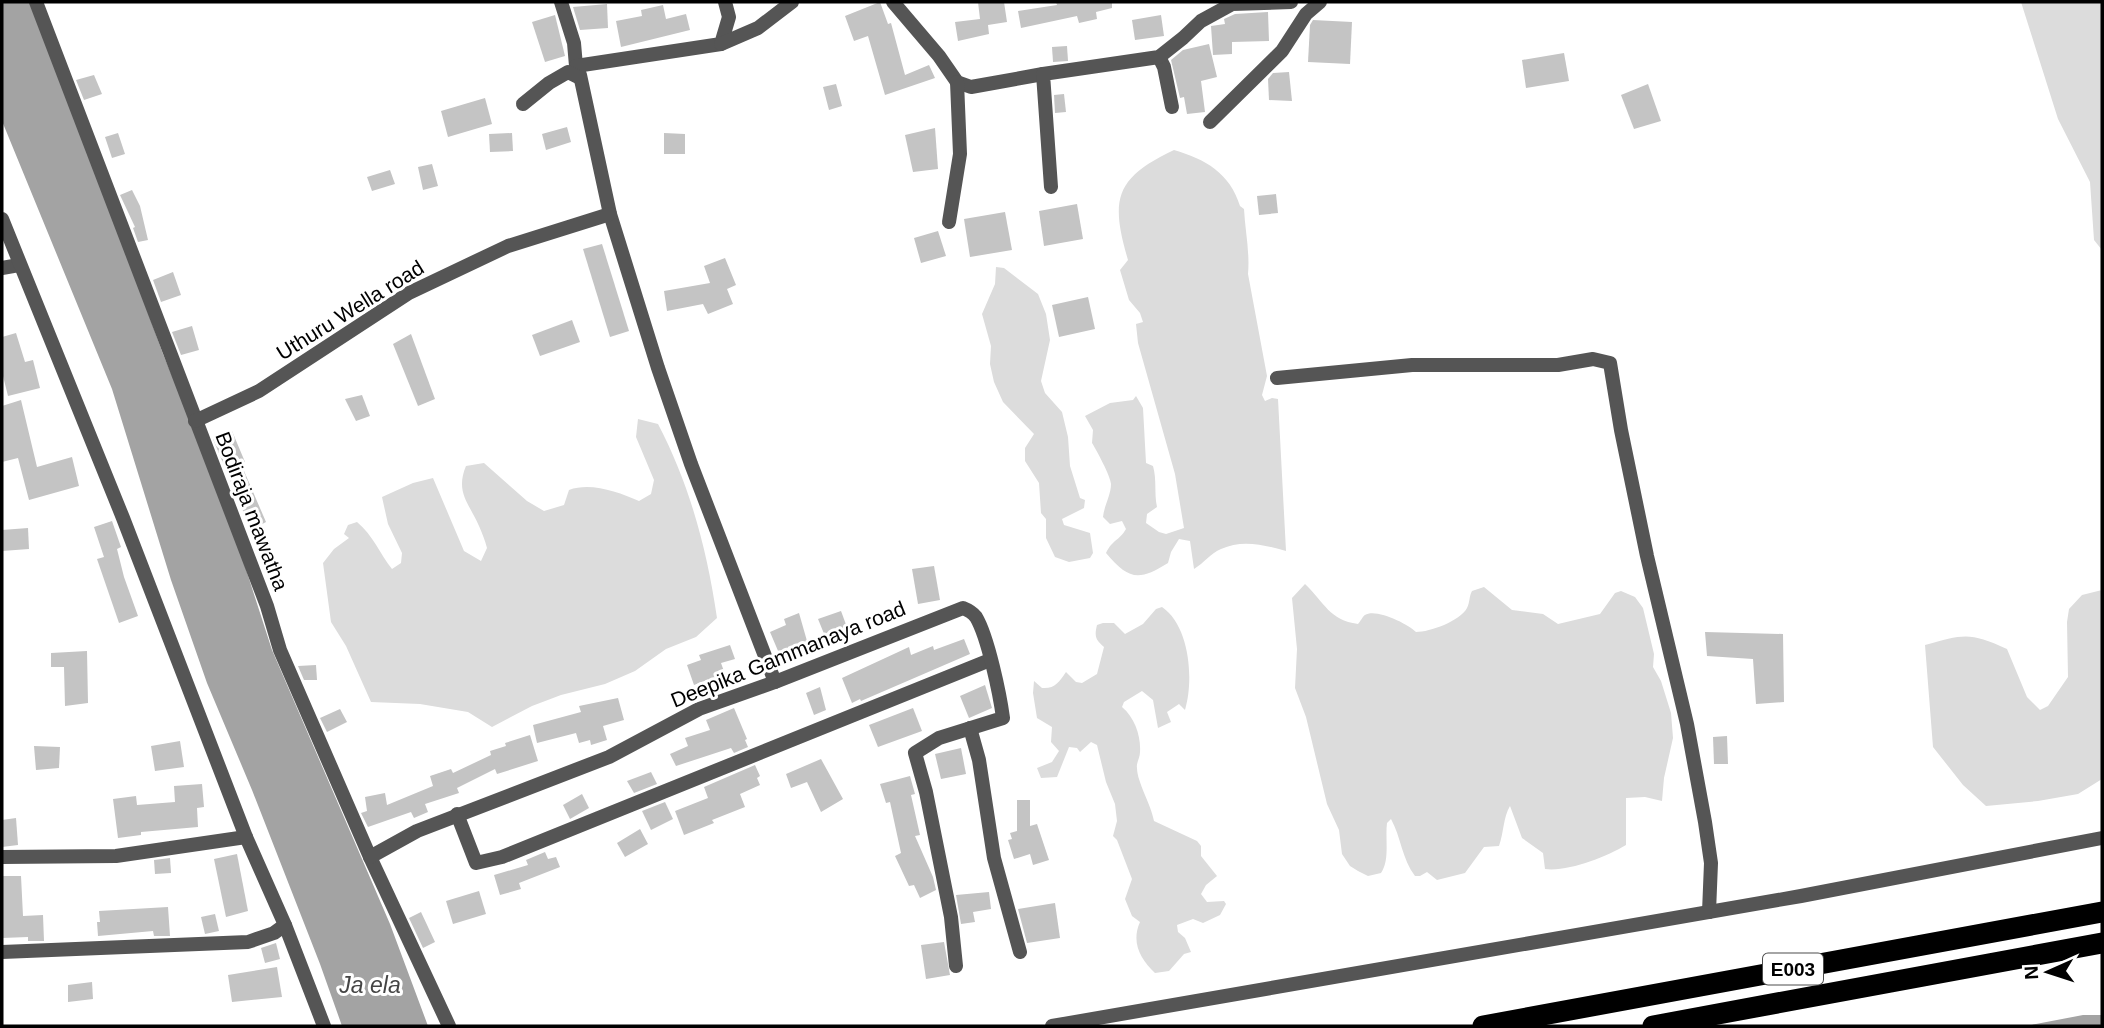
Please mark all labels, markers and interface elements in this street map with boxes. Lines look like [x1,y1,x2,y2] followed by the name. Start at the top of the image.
[272,256,428,364] street label: Uthuru Wella road
[211,428,293,594] street label: Bodiraja mawatha
[667,596,909,712] street label: Deepika Gammanaya road
[2013,937,2083,1007] north arrow
[1763,953,1823,984] road number: E003
[2021,965,2042,980] text: N
[338,972,401,998] water label: Ja ela

